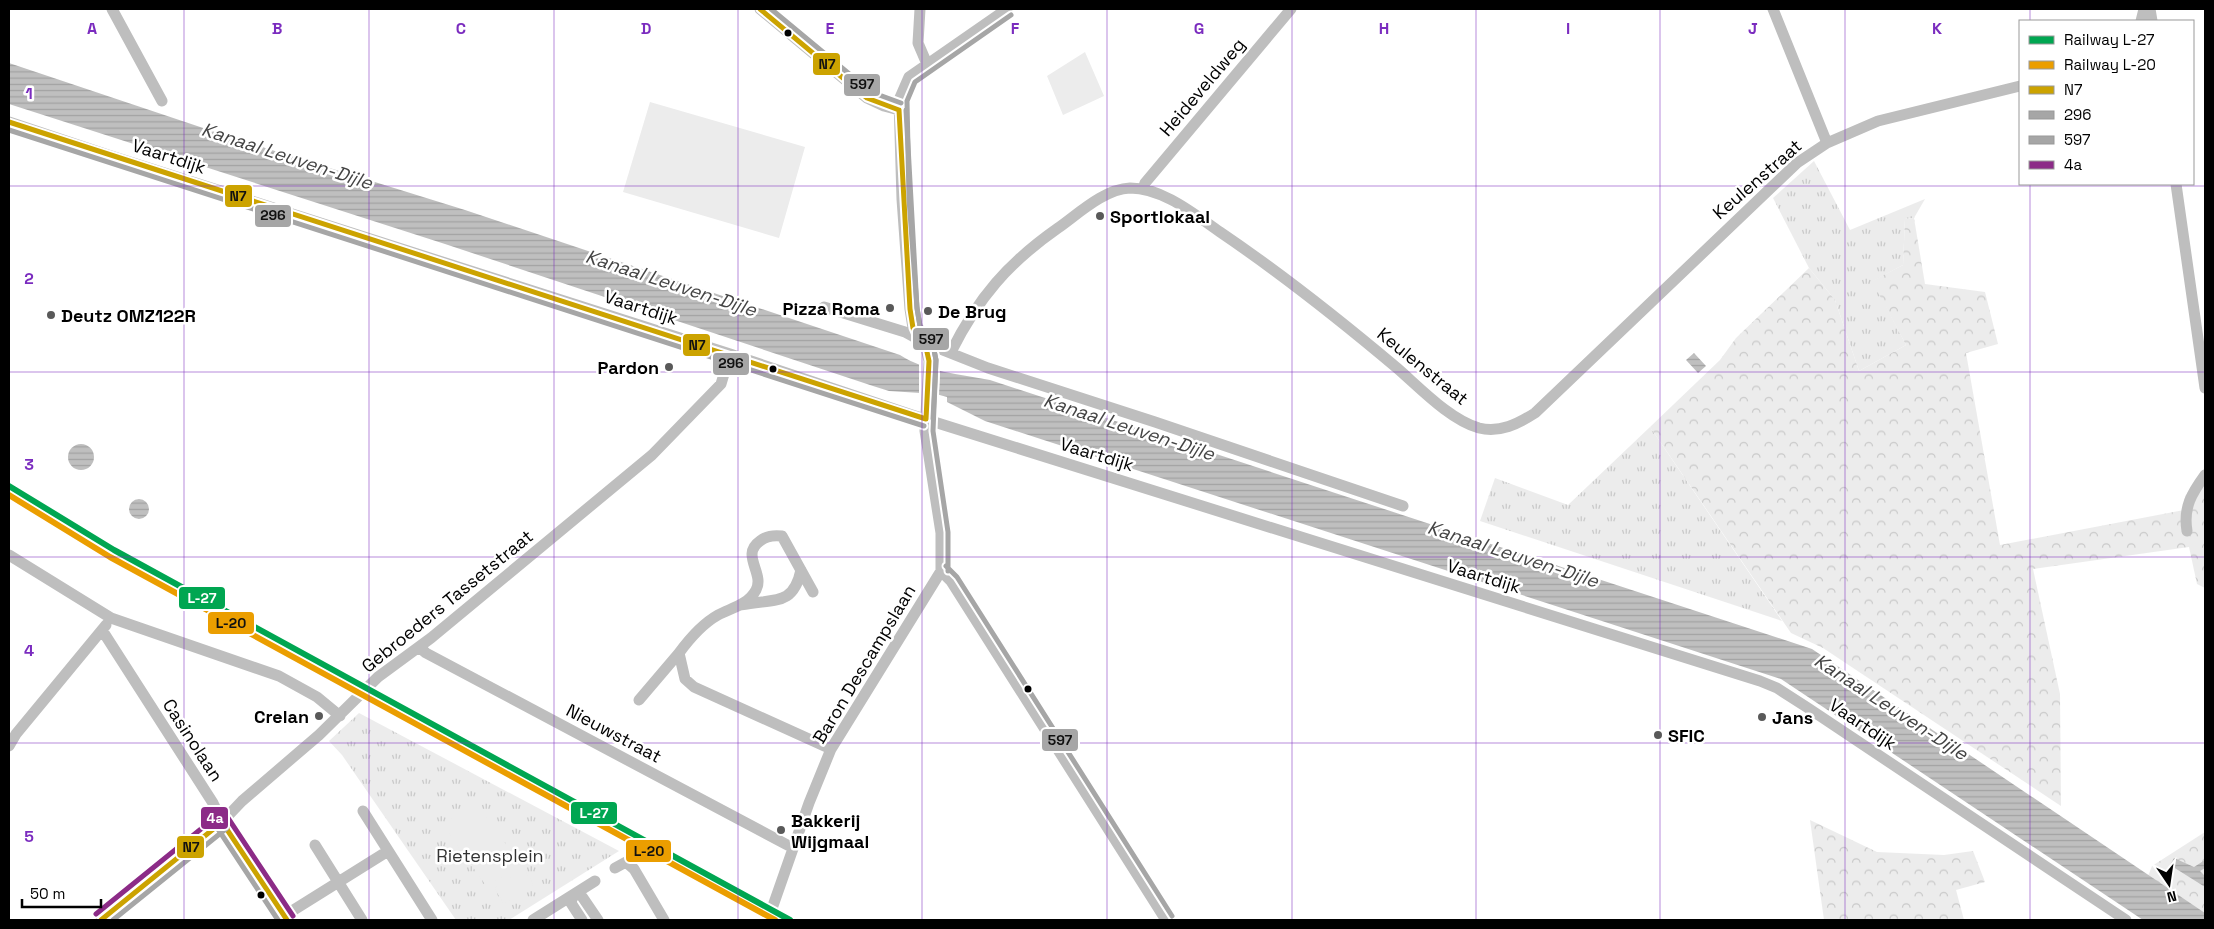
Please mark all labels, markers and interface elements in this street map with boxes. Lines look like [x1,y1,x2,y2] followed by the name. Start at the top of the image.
[87,18,97,39] text: A
[272,18,282,39] text: B
[456,18,466,39] text: C
[641,18,651,39] text: D
[826,18,835,39] text: E
[1011,18,1020,39] text: F
[1194,18,1204,39] text: G
[1379,18,1389,39] text: H
[1566,18,1570,39] text: I
[1748,18,1758,39] text: J
[1932,18,1942,39] text: K
[2019,20,2194,185] legend
[783,28,793,38] unlabelled marker
[2064,30,2155,49] text: Railway L-27
[1154,33,1250,141] street label: Heideveldweg
[812,52,841,76] line badge: N7
[818,55,836,73] text: N7
[2064,55,2156,74] text: Railway L-20
[843,73,881,97] line badge: 597
[850,75,875,93] text: 597
[2064,80,2082,99] text: N7
[25,83,33,104] text: 1
[2064,105,2091,124] text: 296
[199,117,376,196] water label: Kanaal Leuven-Dijle
[2064,130,2090,149] text: 597
[129,133,209,179] street label: Vaartdijk
[1708,134,1806,224] street label: Keulenstraat
[2064,155,2082,174] text: 4a
[224,184,253,208] line badge: N7
[229,187,247,205] text: N7
[254,204,292,228] line badge: 296
[1110,205,1210,228] place label: Sportlokaal
[260,206,286,224] text: 296
[1094,210,1106,222] marker: Sportlokaal
[583,244,760,323] water label: Kanaal Leuven-Dijle
[24,268,34,289] text: 2
[601,284,681,330] street label: Vaartdijk
[783,297,881,320] place label: Pizza Roma
[938,300,1007,323] place label: De Brug
[884,302,896,314] marker: Pizza Roma
[61,304,196,327] place label: Deutz OMZ122R
[922,305,934,317] marker: De Brug
[45,309,57,321] marker: Deutz OMZ122R
[1373,322,1473,410] street label: Keulenstraat
[912,327,950,351] line badge: 597
[919,330,944,348] text: 597
[682,333,711,357] line badge: N7
[688,336,706,354] text: N7
[712,352,750,376] line badge: 296
[718,354,744,372] text: 296
[598,356,659,379] place label: Pardon
[663,361,675,373] marker: Pardon
[768,364,778,374] unlabelled marker
[1041,388,1218,467] water label: Kanaal Leuven-Dijle
[1057,432,1137,476] street label: Vaartdijk
[24,454,34,475] text: 3
[1425,515,1602,594] water label: Kanaal Leuven-Dijle
[357,525,537,677] street label: Gebroeders Tassetstraat
[1444,554,1524,598] street label: Vaartdijk
[807,580,921,748] street label: Baron Descampslaan
[178,586,226,610] line badge: L-27
[187,589,217,607] text: L-27
[207,611,255,635] line badge: L-20
[216,614,246,632] text: L-20
[24,640,34,661] text: 4
[1810,648,1973,766] water label: Kanaal Leuven-Dijle
[1023,684,1033,694] unlabelled marker
[1825,693,1901,755] street label: Vaartdijk
[158,694,228,786] street label: Casinolaan
[562,698,666,768] street label: Nieuwstraat
[254,705,309,728] place label: Crelan
[1772,706,1813,729] place label: Jans
[313,710,325,722] marker: Crelan
[1756,711,1768,723] marker: Jans
[1668,724,1705,747] place label: SFIC
[1041,728,1079,752] line badge: 597
[1652,729,1664,741] marker: SFIC
[1048,731,1073,749] text: 597
[570,801,618,825] line badge: L-27
[579,804,609,822] text: L-27
[200,806,229,830] line badge: 4a
[207,809,224,827] text: 4a
[791,809,869,853] place label: Bakkerij Wijgmaal
[775,824,787,836] marker: Bakkerij Wijgmaal
[24,826,34,847] text: 5
[176,835,205,859] line badge: N7
[182,838,200,856] text: N7
[625,839,672,863] line badge: L-20
[634,842,664,860] text: L-20
[436,844,544,867] park label: Rietensplein
[2144,859,2194,909] north arrow
[22,876,101,908] scale bar
[30,884,65,903] text: 50 m
[2165,887,2179,906] text: N
[256,890,266,900] unlabelled marker

